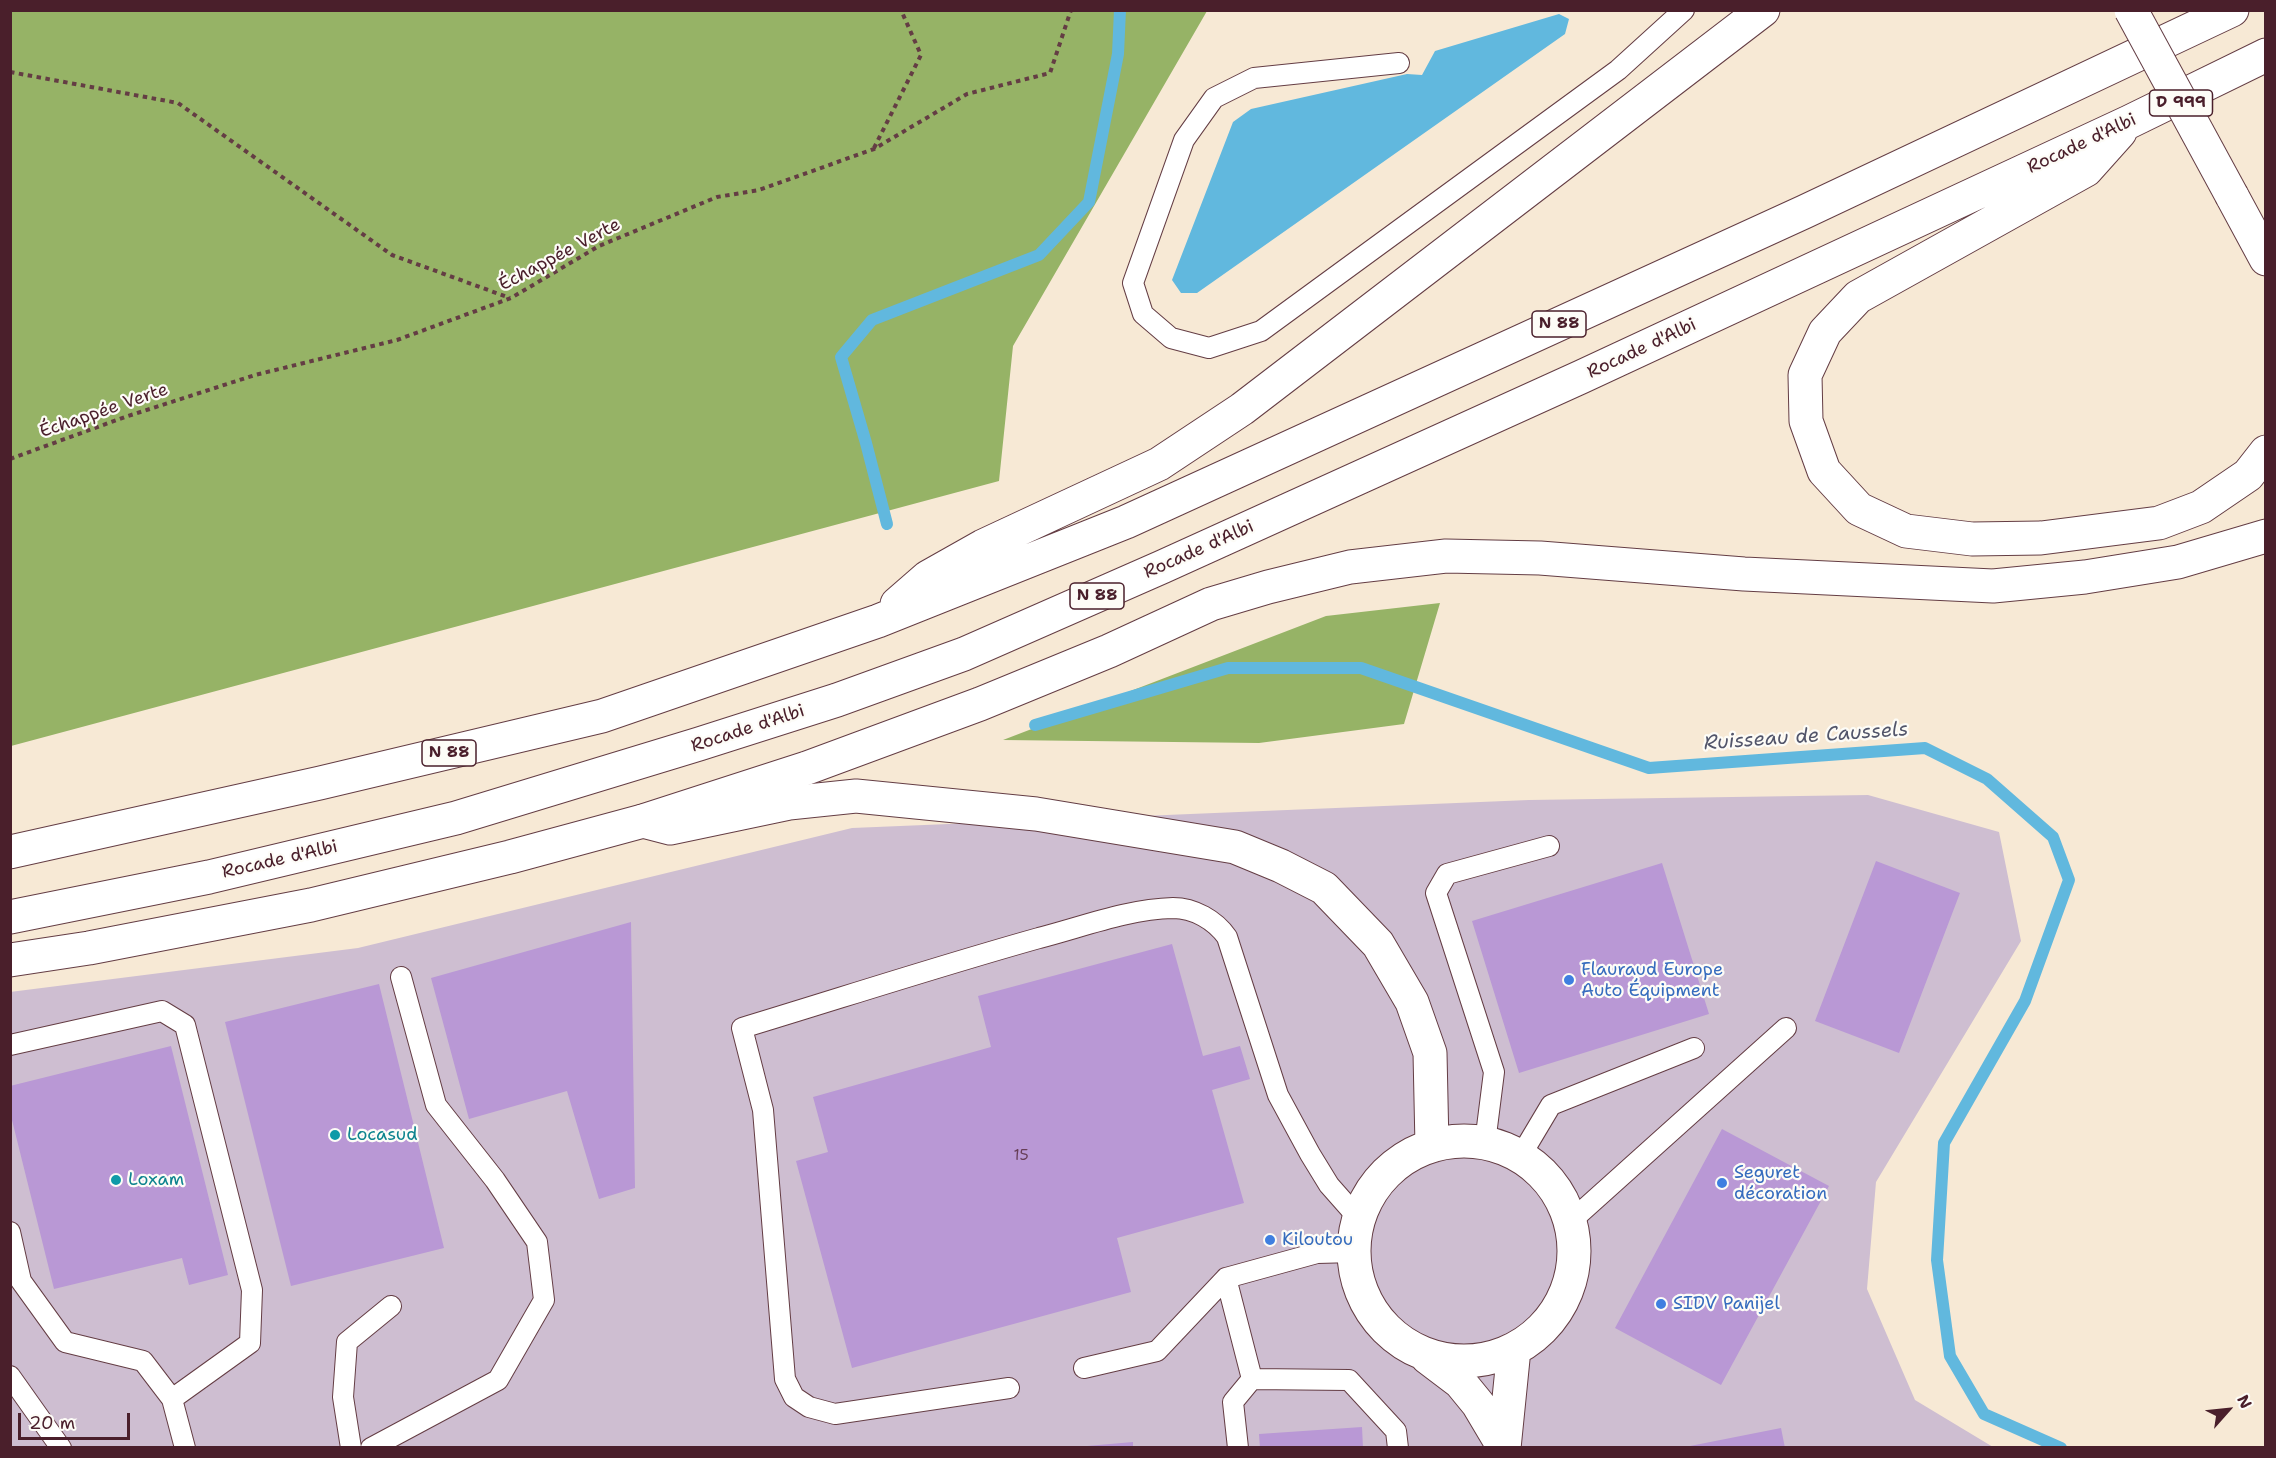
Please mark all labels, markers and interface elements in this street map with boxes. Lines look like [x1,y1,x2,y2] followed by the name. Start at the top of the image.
[2150,90,2212,116] road number: D 999
[2024,109,2140,179] street label: Rocade d'Albi
[496,214,624,296] street label: Échappée Verte
[1532,311,1586,337] road number: N 88
[1584,314,1700,384] street label: Rocade d'Albi
[37,379,171,443] street label: Échappée Verte
[1141,516,1257,584] street label: Rocade d'Albi
[1070,583,1124,609] road number: N 88
[689,700,807,758] street label: Rocade d'Albi
[1703,718,1909,756] water label: Ruisseau de Caussels
[422,740,476,766] road number: N 88
[220,836,340,884] street label: Rocade d'Albi
[1581,959,1723,1002] place label: Flauraud Europe Auto Équipment
[1562,973,1576,987] marker: Flauraud Europe Auto Équipment
[347,1124,418,1146] place label: Locasud
[328,1128,342,1142] marker: Locasud
[1013,1147,1029,1165] house number: 15
[1734,1162,1827,1204] place label: Seguret décoration
[128,1169,184,1191] place label: Loxam
[109,1173,123,1187] marker: Loxam
[1715,1176,1729,1190] marker: Seguret décoration
[1282,1229,1353,1251] place label: Kiloutou
[1263,1233,1277,1247] marker: Kiloutou
[1673,1293,1780,1315] place label: SIDV Panijel
[1654,1297,1668,1311] marker: SIDV Panijel
[2198,1380,2258,1440] north arrow
[2232,1391,2257,1412] text: N
[21,1401,134,1439] scale bar
[29,1411,75,1435] text: 20 m

